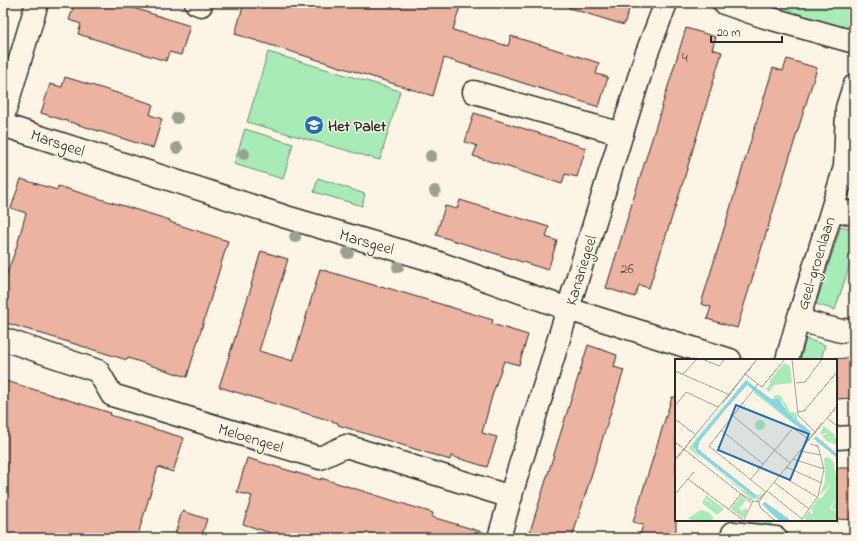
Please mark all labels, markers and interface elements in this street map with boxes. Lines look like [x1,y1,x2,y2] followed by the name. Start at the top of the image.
[711,18,782,44] scale bar
[717,24,740,42] text: 20 m
[682,48,688,69] house number: 4
[303,114,325,136] school or university icon: Het Palet
[328,115,387,139] place label: Het Palet
[27,124,88,164] street label: Marsgeel
[791,214,843,313] street label: Geel-groenlaan
[336,224,397,262] street label: Marsgeel
[560,232,604,309] street label: Kanariegeel
[620,259,634,280] house number: 26
[675,359,837,521] inset map
[215,418,286,460] street label: Meloengeel

